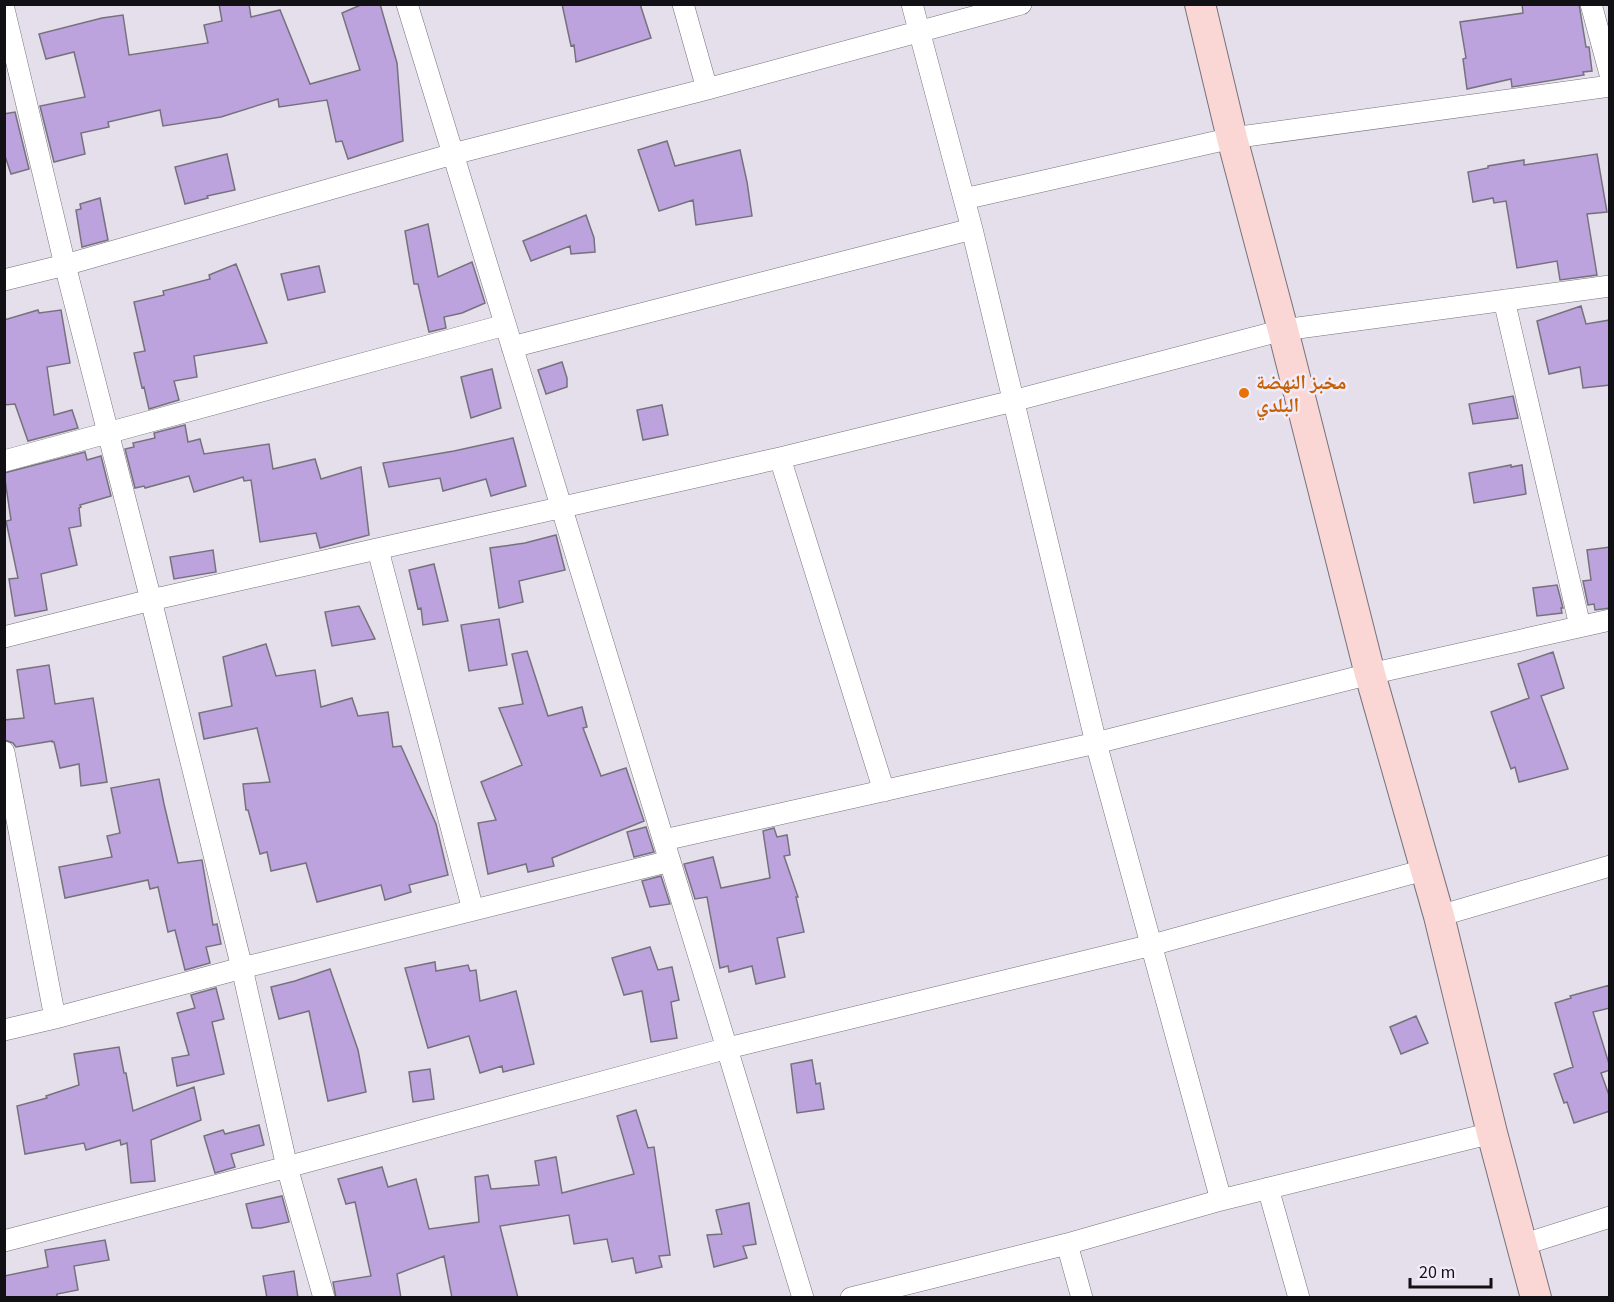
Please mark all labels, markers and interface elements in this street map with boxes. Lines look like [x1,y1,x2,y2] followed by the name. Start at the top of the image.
[1256,369,1346,421] place label: مخبز النهضة البلدي
[1237,386,1251,400] marker: مخبز النهضة البلدي
[1410,1251,1491,1289] scale bar
[1419,1260,1455,1285] text: 20 m

